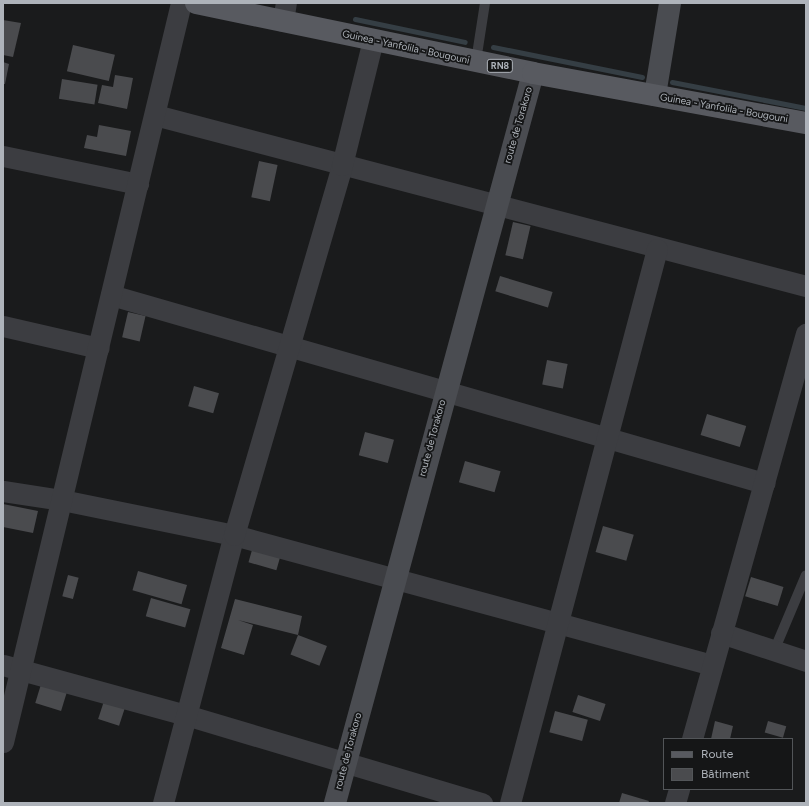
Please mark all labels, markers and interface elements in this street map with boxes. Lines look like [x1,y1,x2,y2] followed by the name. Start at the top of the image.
[341,28,471,66] street label: Guinea - Yanfolila - Bougouni
[486,59,514,73] road number: RN8
[501,85,535,165] street label: route de Torakoro
[659,91,789,125] street label: Guinea - Yanfolila - Bougouni
[416,398,448,478] street label: route de Torakoro
[332,711,364,791] street label: route de Torakoro
[663,738,793,790] legend
[701,747,733,761] text: Route
[701,767,750,781] text: Bâtiment

